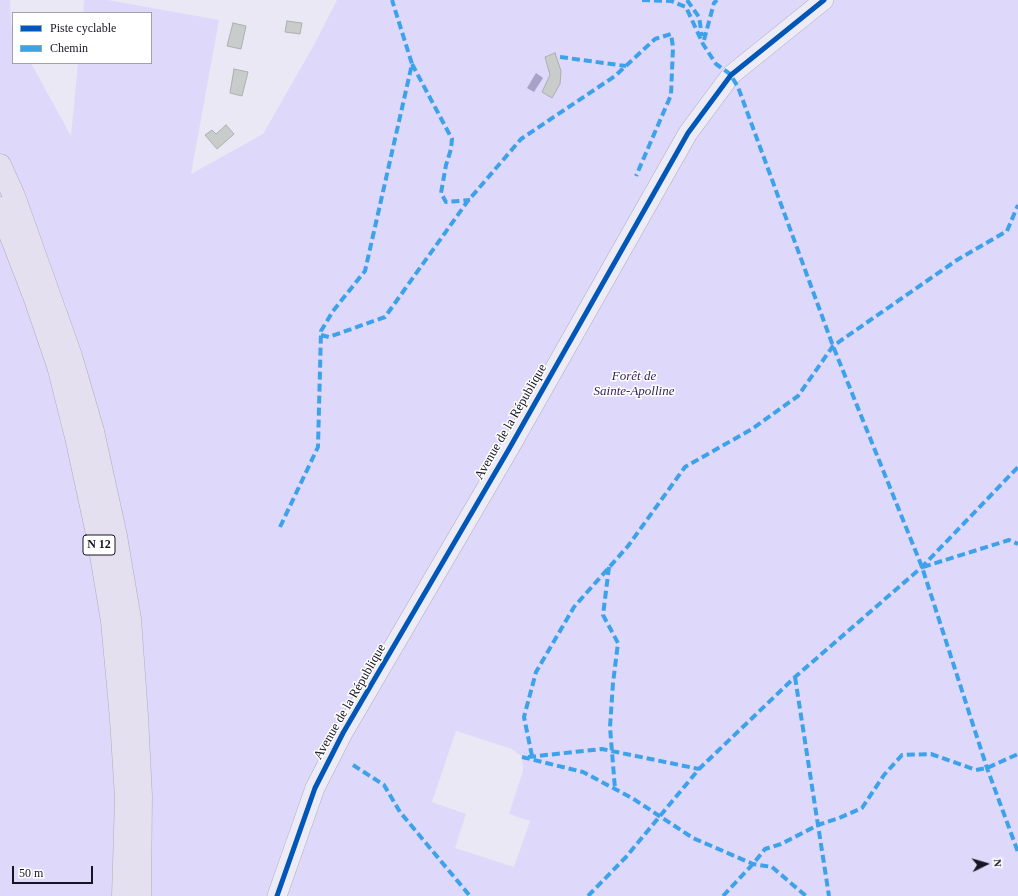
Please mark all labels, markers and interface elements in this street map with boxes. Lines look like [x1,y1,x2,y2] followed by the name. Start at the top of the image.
[12,12,152,64] legend
[50,21,116,35] text: Piste cyclable
[50,41,88,55] text: Chemin
[472,361,550,483] street label: Avenue de la République
[594,369,674,400] park label: Forêt de Sainte-Apolline
[83,535,115,555] road number: N 12
[311,641,389,763] street label: Avenue de la République
[966,844,1006,884] north arrow
[14,858,95,884] scale bar
[992,858,1004,867] text: N
[19,866,43,880] text: 50 m

